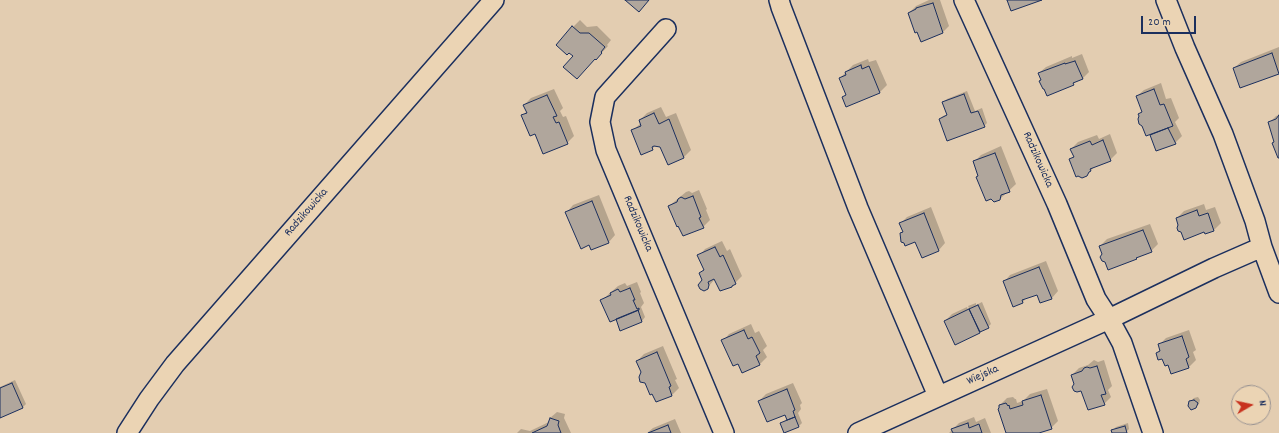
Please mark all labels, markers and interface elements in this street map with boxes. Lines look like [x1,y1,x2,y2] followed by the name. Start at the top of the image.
[1143,8,1198,34] scale bar
[1148,14,1171,31] text: 20 m
[1018,130,1056,190] street label: Radzikowicka
[282,186,332,240] street label: Radzikowicka
[619,194,655,254] street label: Radzikowicka
[965,363,1001,389] street label: Wiejska
[1231,385,1271,425] north arrow
[1254,399,1270,407] text: N

